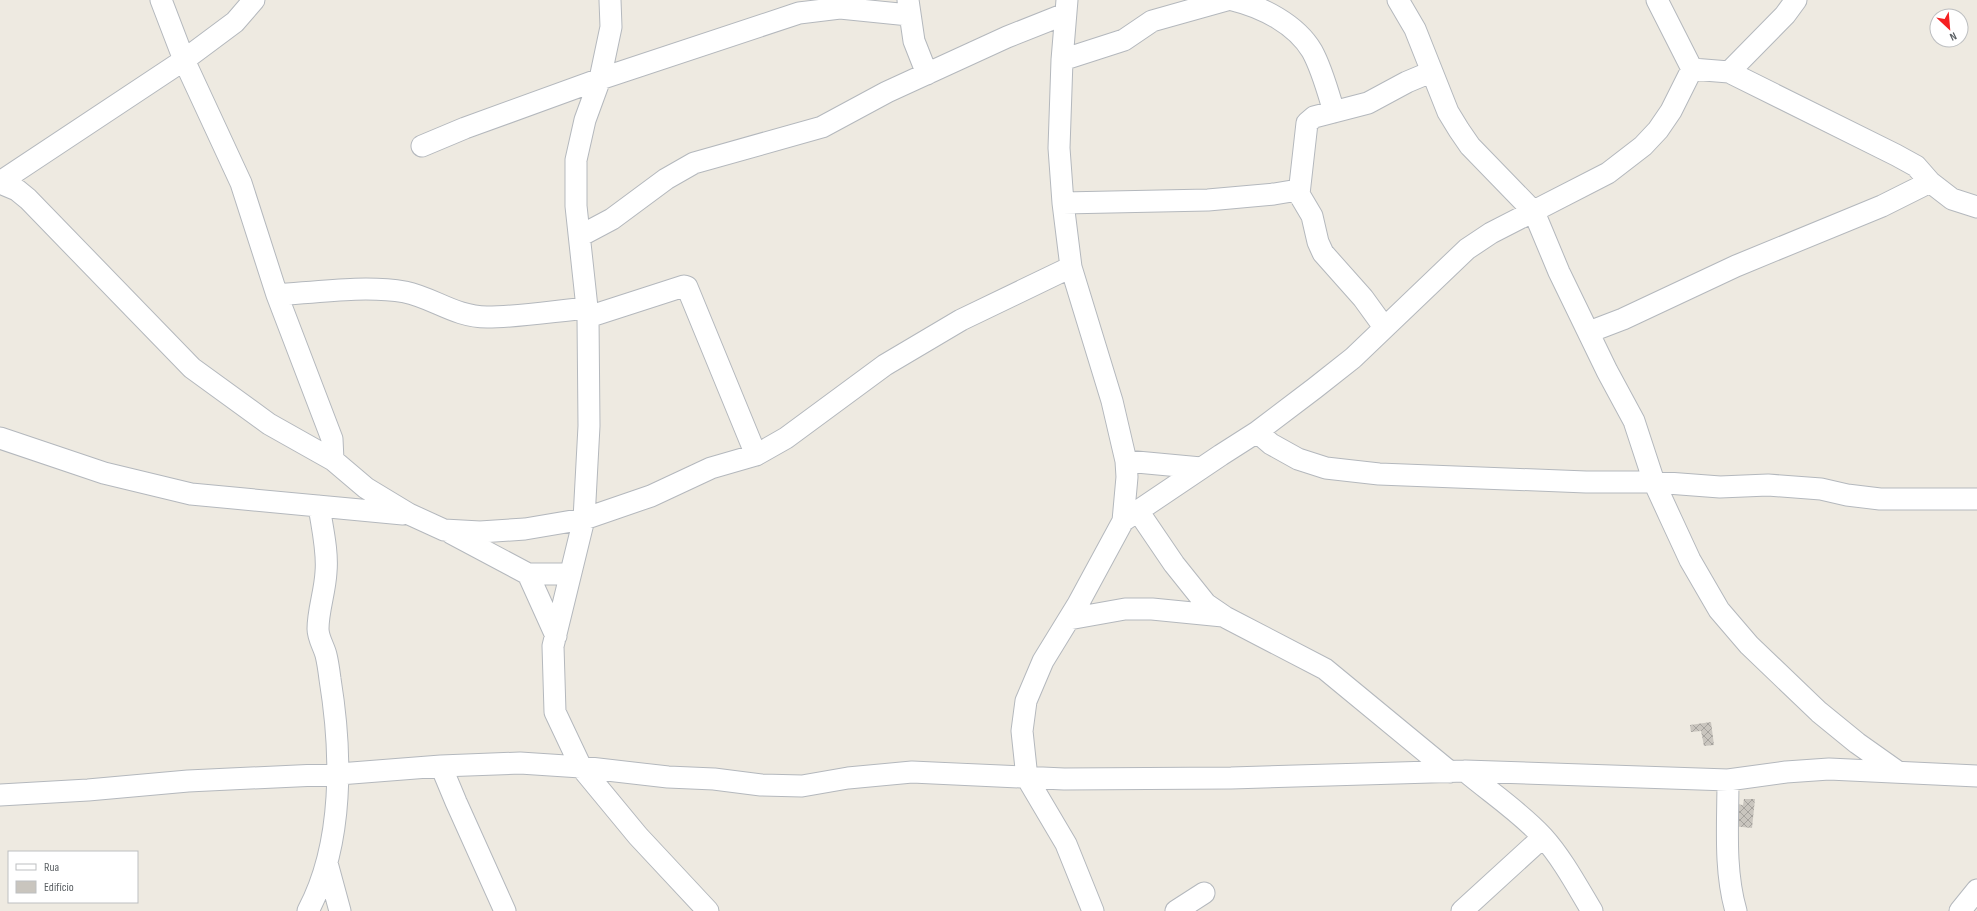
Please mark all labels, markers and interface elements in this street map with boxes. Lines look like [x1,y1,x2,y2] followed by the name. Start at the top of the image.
[1929,8,1969,48] north arrow
[1948,29,1959,44] text: N
[8,851,138,903] legend
[44,860,60,875] text: Rua
[44,880,74,895] text: Edifício

